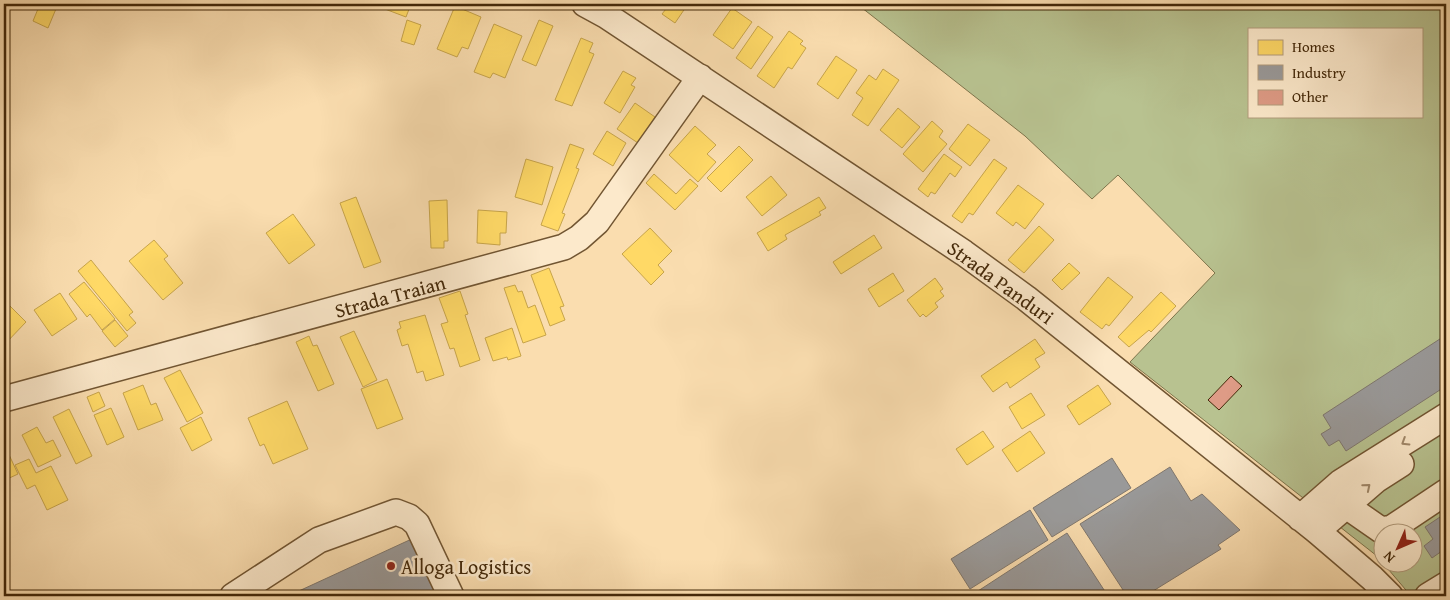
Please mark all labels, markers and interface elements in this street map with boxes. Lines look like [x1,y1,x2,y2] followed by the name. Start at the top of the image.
[1248,28,1422,118] legend
[1292,36,1335,57] text: Homes
[1292,62,1347,83] text: Industry
[1292,86,1328,107] text: Other
[942,233,1061,331] street label: Strada Panduri
[331,267,449,325] street label: Strada Traian
[1401,435,1410,445] one-way arrow
[1361,485,1370,493] one-way arrow
[1372,522,1422,572] north arrow
[1378,546,1399,568] text: N
[401,552,531,581] place label: Alloga Logistics
[385,560,397,572] marker: Alloga Logistics

